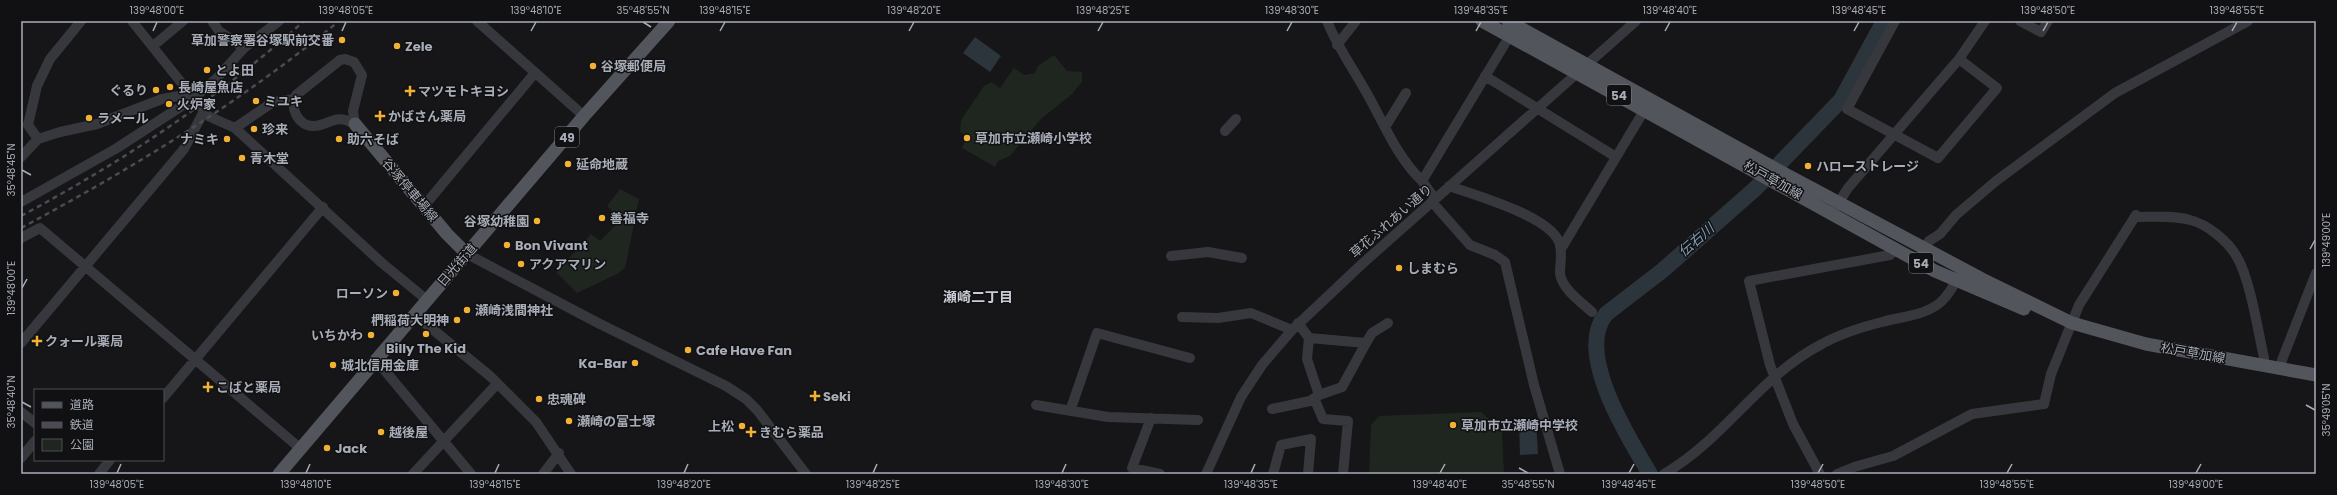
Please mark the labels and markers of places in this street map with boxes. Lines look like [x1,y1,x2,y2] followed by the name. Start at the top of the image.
[191,31,334,50] place label: 草加警察署谷塚駅前交番
[337,35,347,45] marker: 草加警察署谷塚駅前交番
[405,37,433,56] place label: Zele
[392,41,402,51] marker: Zele
[601,57,666,76] place label: 谷塚郵便局
[215,61,254,80] place label: とよ田
[588,61,598,71] marker: 谷塚郵便局
[202,65,212,75] marker: とよ田
[178,78,243,97] place label: 長崎屋魚店
[109,81,148,100] place label: ぐるり
[165,82,175,92] marker: 長崎屋魚店
[418,82,509,101] place label: マツモトキヨシ
[151,85,161,95] marker: ぐるり
[405,86,415,96] marker: マツモトキヨシ
[264,92,303,111] place label: ミユキ
[177,95,216,114] place label: 火炉家
[251,96,261,106] marker: ミユキ
[164,99,174,109] marker: 火炉家
[388,107,466,126] place label: かばさん薬局
[97,109,149,128] place label: ラメール
[375,111,385,121] marker: かばさん薬局
[84,113,94,123] marker: ラメール
[262,120,288,139] place label: 珍来
[249,124,259,134] marker: 珍来
[975,129,1092,148] place label: 草加市立瀬崎小学校
[180,130,219,149] place label: ナミキ
[347,130,399,149] place label: 助六そば
[962,133,972,143] marker: 草加市立瀬崎小学校
[222,134,232,144] marker: ナミキ
[334,134,344,144] marker: 助六そば
[250,149,289,168] place label: 青木堂
[237,153,247,163] marker: 青木堂
[576,155,628,174] place label: 延命地蔵
[1816,157,1919,176] place label: ハローストレージ
[563,159,573,169] marker: 延命地蔵
[1803,161,1813,171] marker: ハローストレージ
[610,209,649,228] place label: 善福寺
[464,212,529,231] place label: 谷塚幼稚園
[597,213,607,223] marker: 善福寺
[532,216,542,226] marker: 谷塚幼稚園
[515,236,588,255] place label: Bon Vivant
[502,240,512,250] marker: Bon Vivant
[529,255,606,274] place label: アクアマリン
[516,259,526,269] marker: アクアマリン
[1407,259,1459,278] place label: しまむら
[1394,263,1404,273] marker: しまむら
[336,284,388,303] place label: ローソン
[391,288,401,298] marker: ローソン
[475,301,553,320] place label: 瀬崎浅間神社
[462,305,472,315] marker: 瀬崎浅間神社
[371,311,449,330] place label: 椚稲荷大明神
[452,315,462,325] marker: 椚稲荷大明神
[311,326,363,345] place label: いちかわ
[421,329,431,339] marker: Billy The Kid
[366,330,376,340] marker: いちかわ
[45,332,123,351] place label: クォール薬局
[32,336,42,346] marker: クォール薬局
[386,339,466,358] place label: Billy The Kid
[696,341,792,360] place label: Cafe Have Fan
[683,345,693,355] marker: Cafe Have Fan
[579,354,627,373] place label: Ka-Bar
[341,356,419,375] place label: 城北信用金庫
[630,358,640,368] marker: Ka-Bar
[328,360,338,370] marker: 城北信用金庫
[216,378,281,397] place label: こばと薬局
[203,382,213,392] marker: こばと薬局
[823,387,851,406] place label: Seki
[547,390,586,409] place label: 忠魂碑
[810,391,820,401] marker: Seki
[534,394,544,404] marker: 忠魂碑
[577,412,655,431] place label: 瀬崎の富士塚
[564,416,574,426] marker: 瀬崎の富士塚
[1461,416,1578,435] place label: 草加市立瀬崎中学校
[708,417,734,436] place label: 上松
[1448,420,1458,430] marker: 草加市立瀬崎中学校
[737,421,747,431] marker: 上松
[389,423,428,442] place label: 越後屋
[759,423,824,442] place label: きむら薬品
[376,427,386,437] marker: 越後屋
[746,427,756,437] marker: きむら薬品
[335,439,367,458] place label: Jack
[322,443,332,453] marker: Jack

